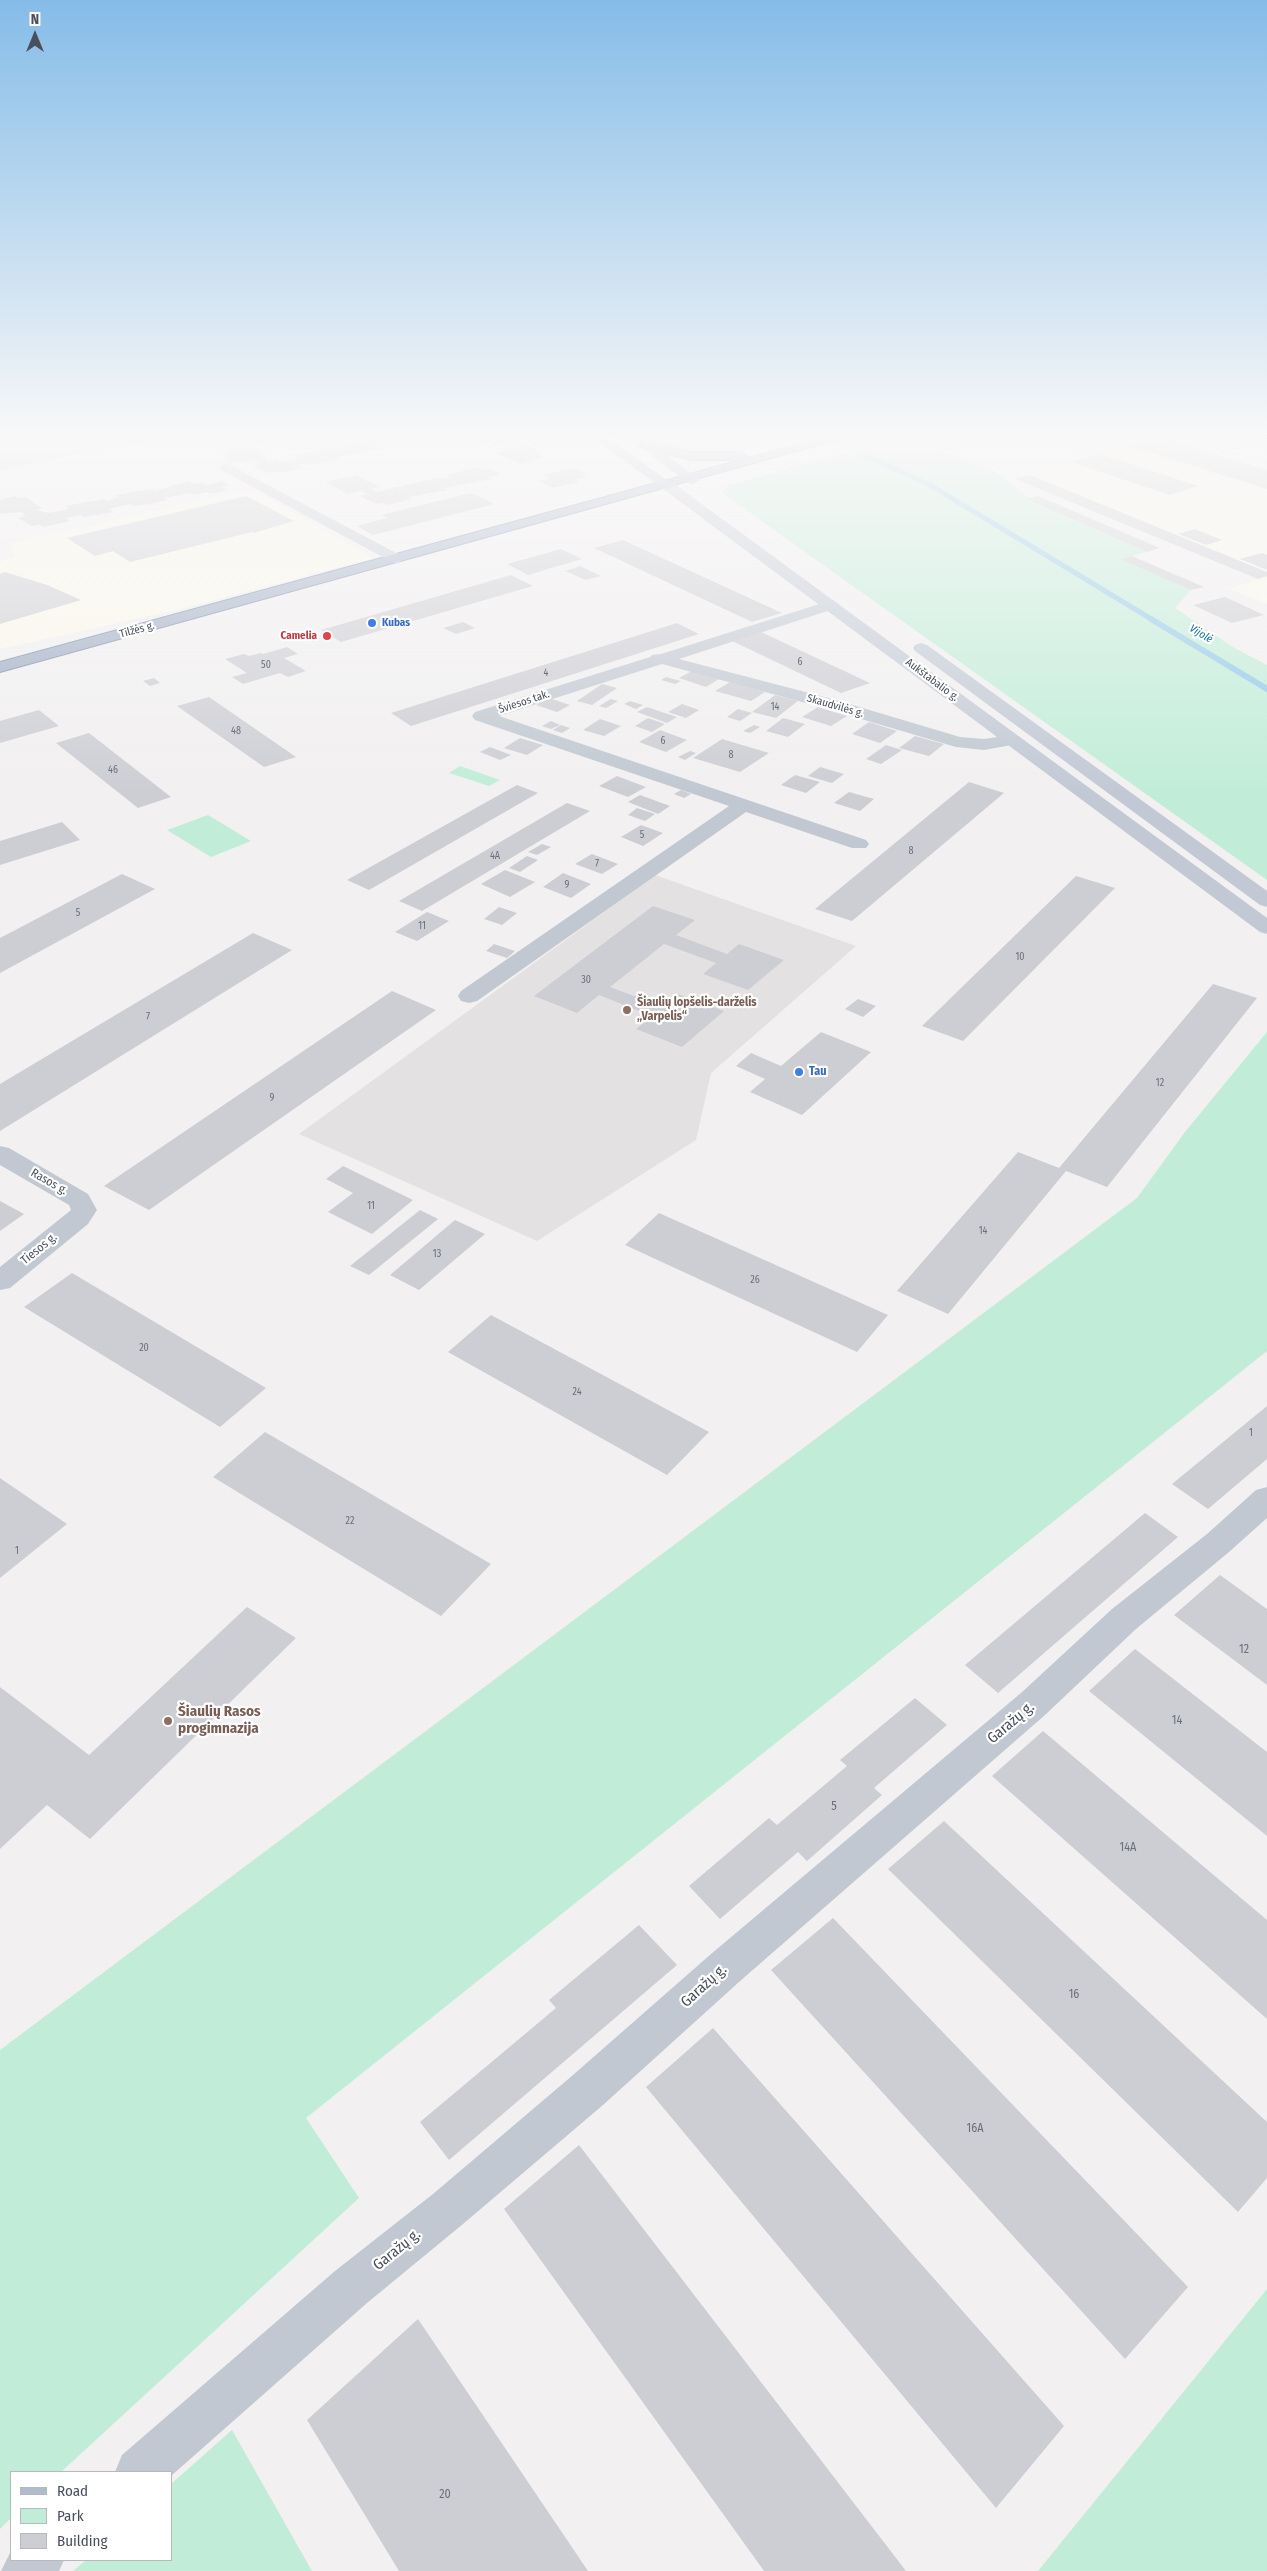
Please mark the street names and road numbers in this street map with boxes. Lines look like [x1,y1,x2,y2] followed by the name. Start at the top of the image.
[118,619,156,641] street label: Tilžės g.
[903,656,961,704] street label: Aukštabalio g.
[497,688,551,716] street label: Šviesos tak.
[805,692,865,720] street label: Skaudvilės g.
[28,1166,70,1198] street label: Rasos g.
[18,1230,60,1268] street label: Tiesos g.
[984,1698,1038,1748] street label: Garažų g.
[677,1961,731,2011] street label: Garažų g.
[370,2226,424,2274] street label: Garažų g.

